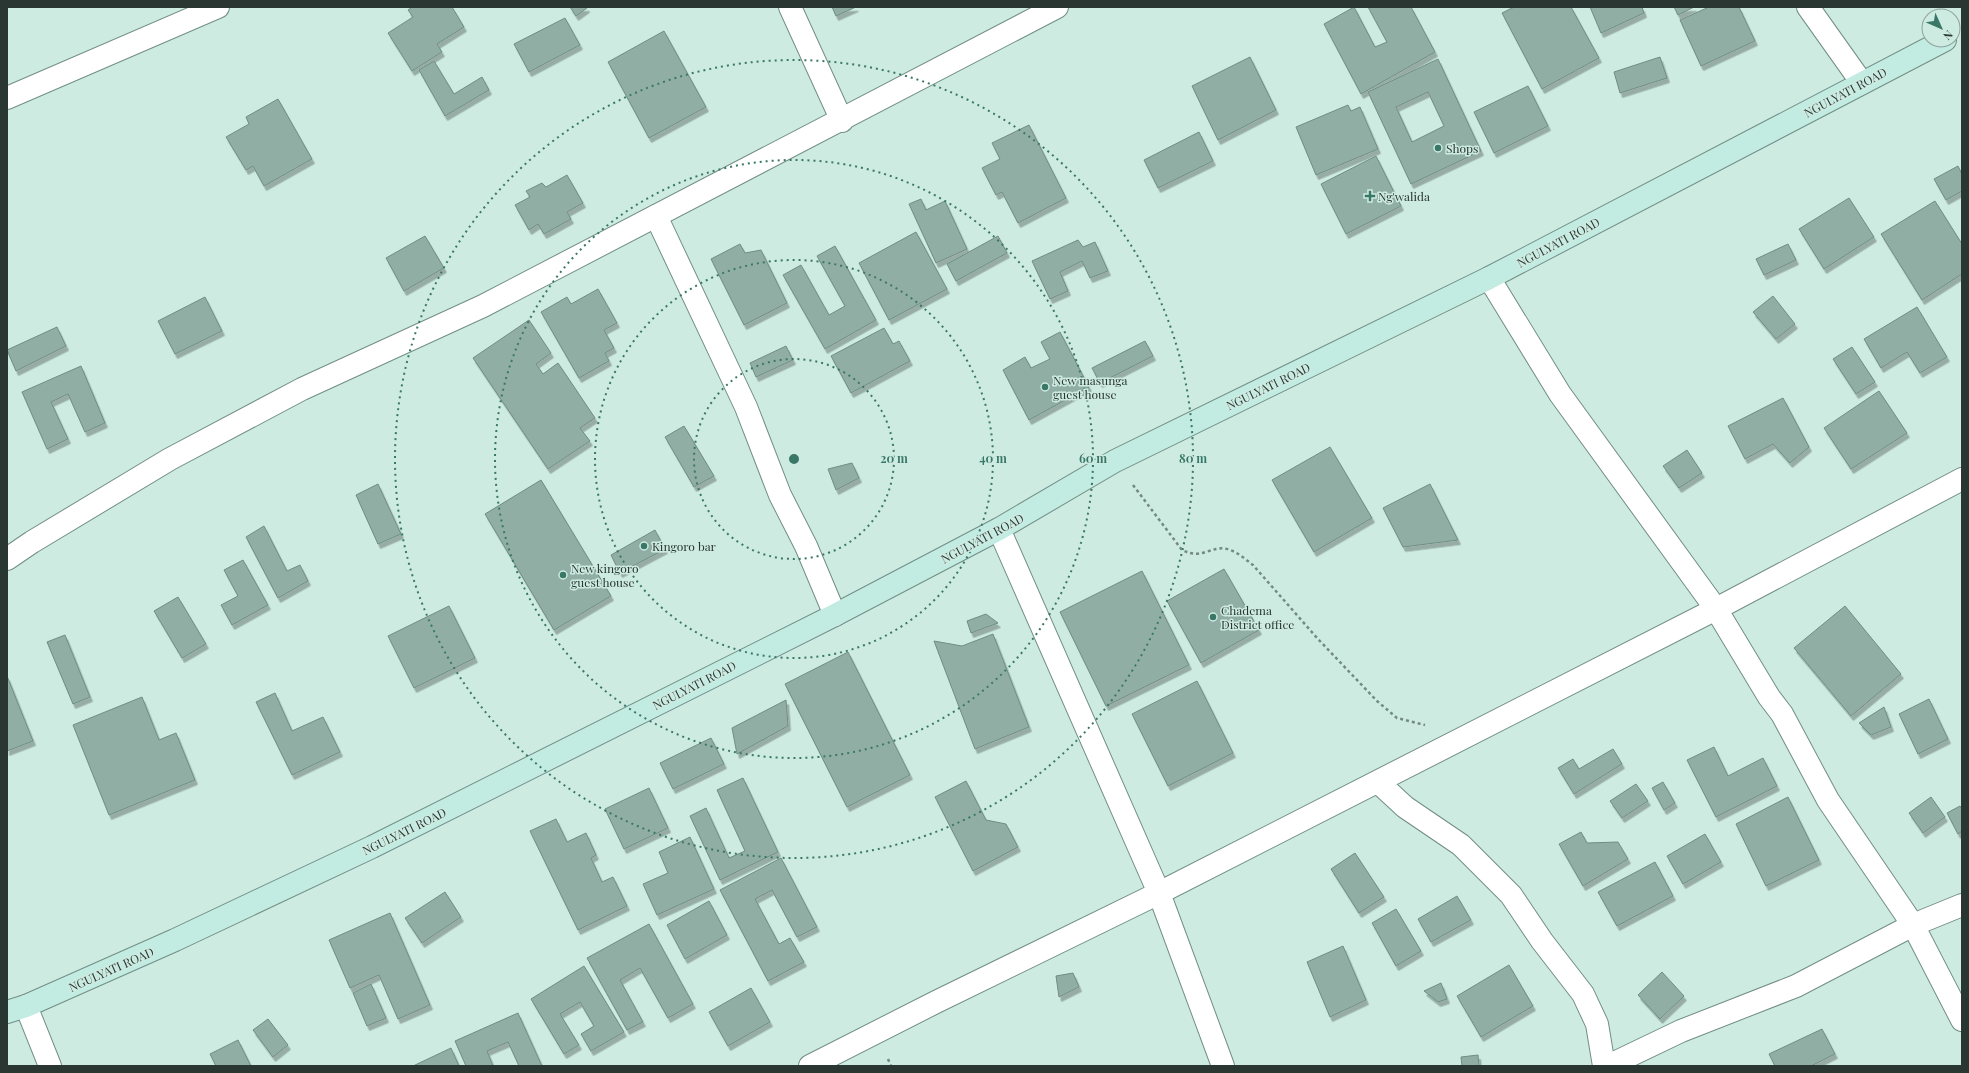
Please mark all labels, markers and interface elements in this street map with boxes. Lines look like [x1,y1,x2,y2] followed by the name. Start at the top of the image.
[1921,8,1961,48] north arrow
[1940,27,1957,44] text: N
[1801,63,1890,121] street label: NGULYATI ROAD
[1446,140,1478,156] place label: Shops
[1433,143,1443,153] marker: Shops
[1378,188,1430,204] place label: Ng'walida
[1365,191,1375,201] marker: Ng'walida
[1514,213,1603,271] street label: NGULYATI ROAD
[1223,359,1313,413] street label: NGULYATI ROAD
[1053,372,1127,402] place label: New masunga guest house
[1040,382,1050,392] marker: New masunga guest house
[880,450,908,466] text: 20 m
[979,450,1007,466] text: 40 m
[1079,450,1107,466] text: 60 m
[1179,450,1207,466] text: 80 m
[787,452,801,466] centre of rings
[938,509,1027,567] street label: NGULYATI ROAD
[652,538,717,554] place label: Kingoro bar
[639,541,649,551] marker: Kingoro bar
[571,560,639,590] place label: New kingoro guest house
[558,570,568,580] marker: New kingoro guest house
[1221,602,1294,632] place label: Chadema District office
[1208,612,1218,622] marker: Chadema District office
[650,657,739,713] street label: NGULYATI ROAD
[359,804,449,858] street label: NGULYATI ROAD
[66,943,156,995] street label: NGULYATI ROAD

